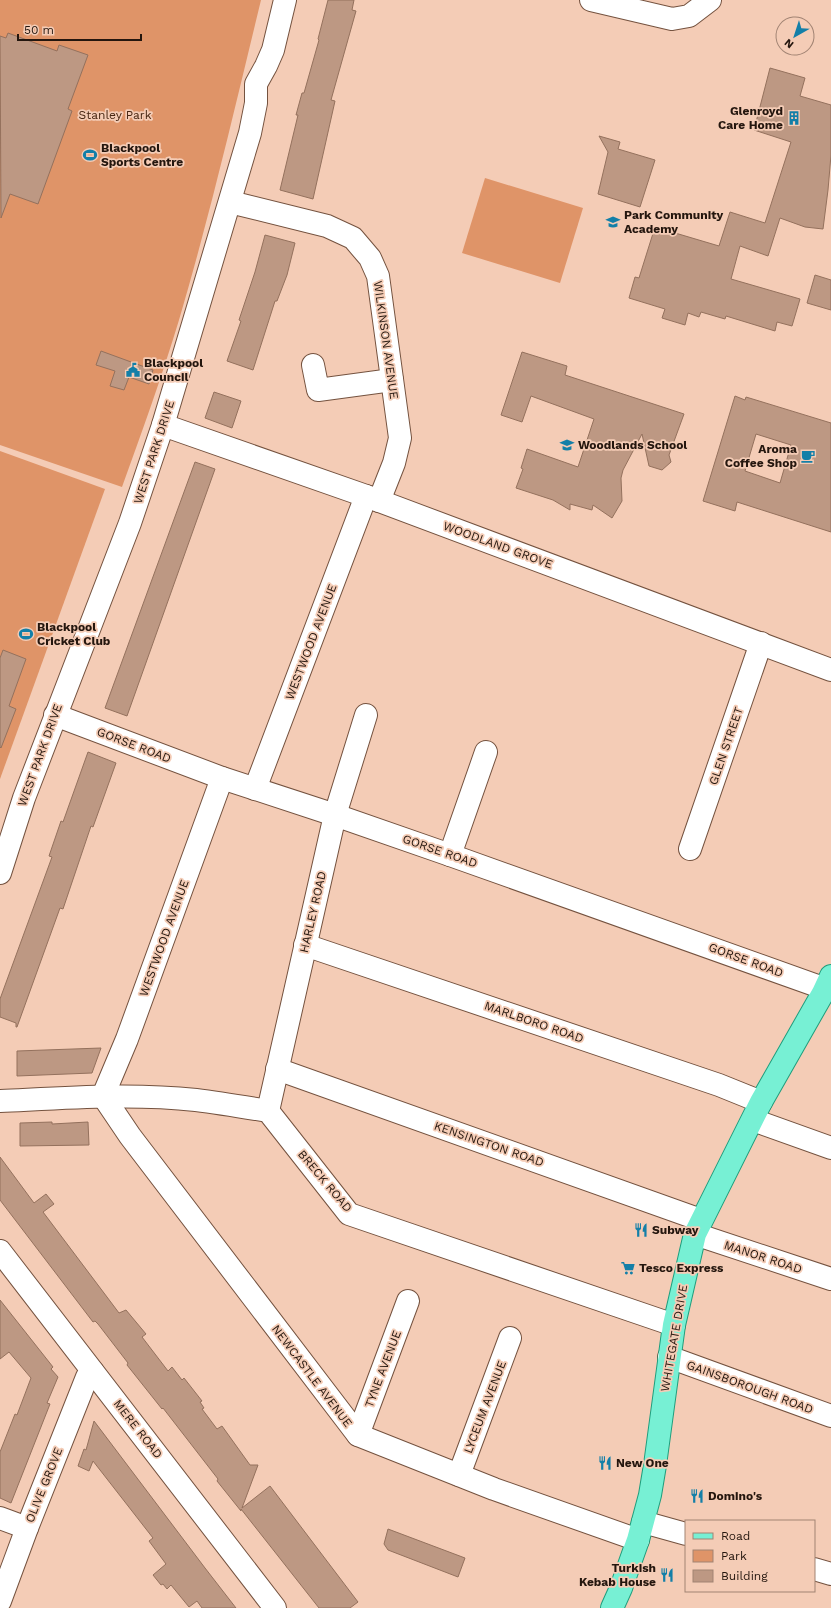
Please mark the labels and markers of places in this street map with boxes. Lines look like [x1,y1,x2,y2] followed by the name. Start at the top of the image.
[718,104,783,132] place label: Glenroyd Care Home
[786,110,802,126] building icon: Glenroyd Care Home
[101,141,183,169] place label: Blackpool Sports Centre
[82,147,98,163] sports icon: Blackpool Sports Centre
[624,208,723,236] place label: Park Community Academy
[605,214,621,230] school or university icon: Park Community Academy
[144,356,203,384] place label: Blackpool Council
[125,362,141,378] public building icon: Blackpool Council
[559,437,575,453] school or university icon: Woodlands School
[578,438,687,452] place label: Woodlands School
[725,442,797,470] place label: Aroma Coffee Shop
[800,448,816,464] cafe icon: Aroma Coffee Shop
[37,620,111,648] place label: Blackpool Cricket Club
[18,626,34,642] sports icon: Blackpool Cricket Club
[633,1222,649,1238] restaurant icon: Subway
[652,1223,699,1237] place label: Subway
[620,1260,636,1276] supermarket icon: Tesco Express
[639,1261,724,1275] place label: Tesco Express
[597,1455,613,1471] restaurant icon: New One
[616,1456,669,1470] place label: New One
[689,1488,705,1504] restaurant icon: Domino's
[708,1489,763,1503] place label: Domino's
[579,1561,656,1589] place label: Turkish Kebab House
[659,1567,675,1583] restaurant icon: Turkish Kebab House

